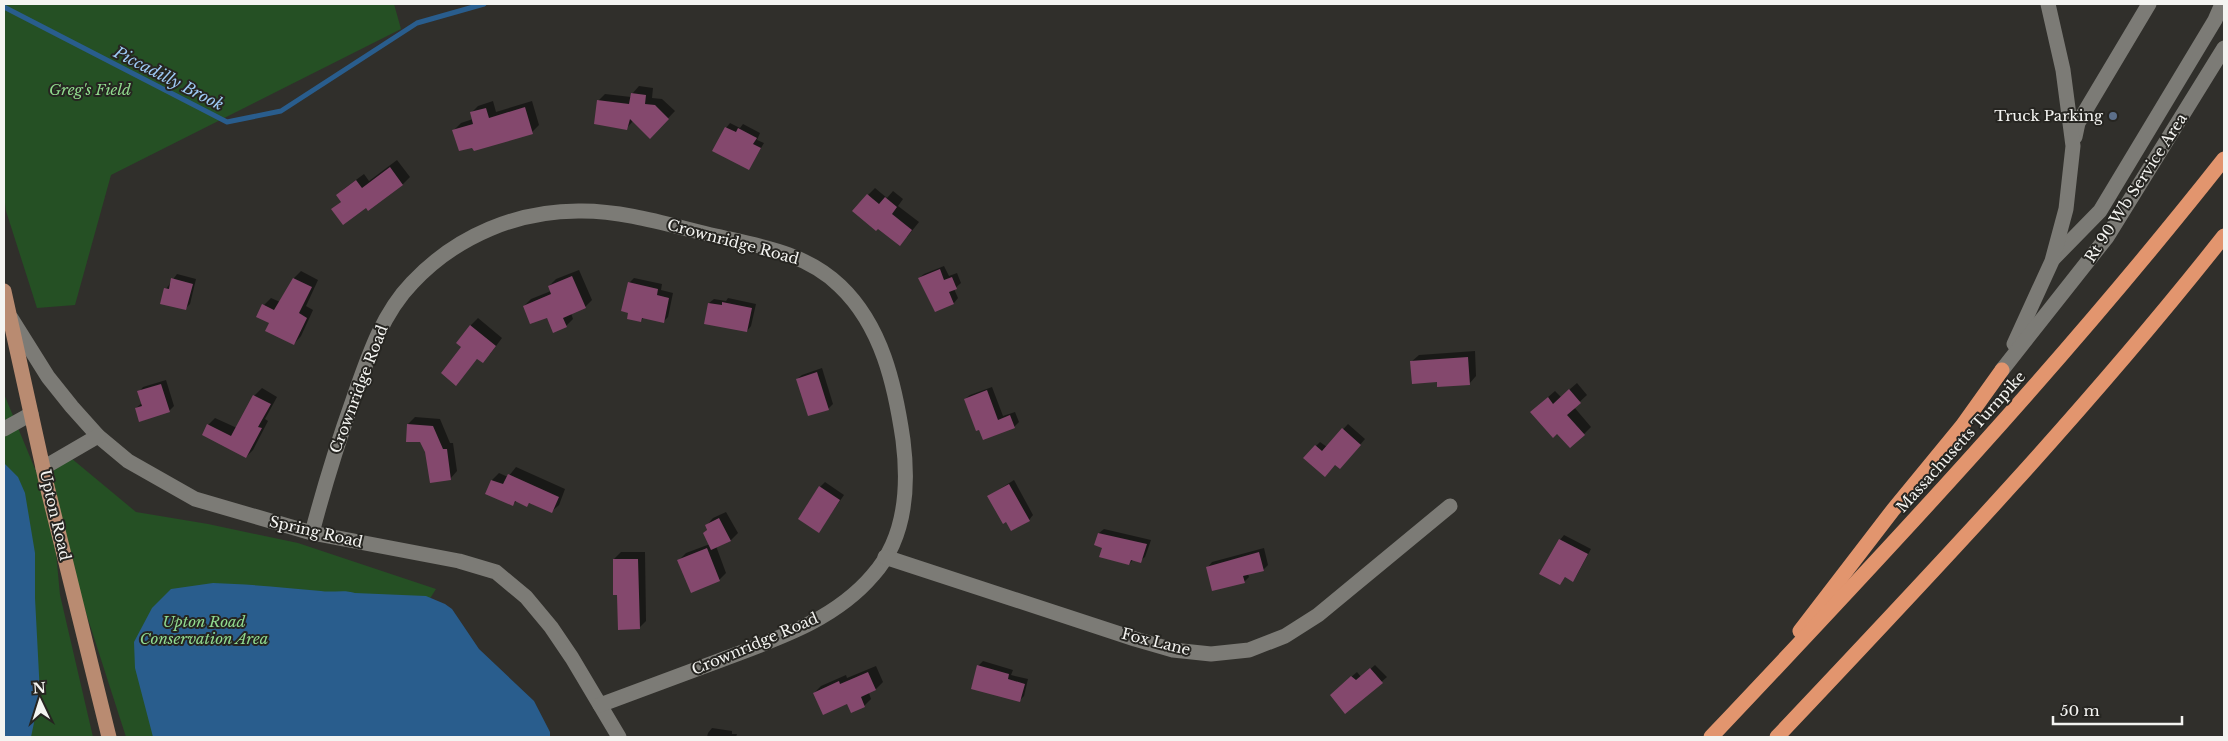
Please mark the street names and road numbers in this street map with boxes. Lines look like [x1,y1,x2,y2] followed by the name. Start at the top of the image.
[2080,109,2191,266] street label: Rt 90 Wb Service Area
[665,215,801,268] street label: Crownridge Road
[325,322,392,456] street label: Crownridge Road
[1892,367,2029,516] street label: Massachusetts Turnpike
[36,468,75,562] street label: Upton Road
[267,512,365,552] street label: Spring Road
[689,608,821,679] street label: Crownridge Road
[1120,624,1193,659] street label: Fox Lane

